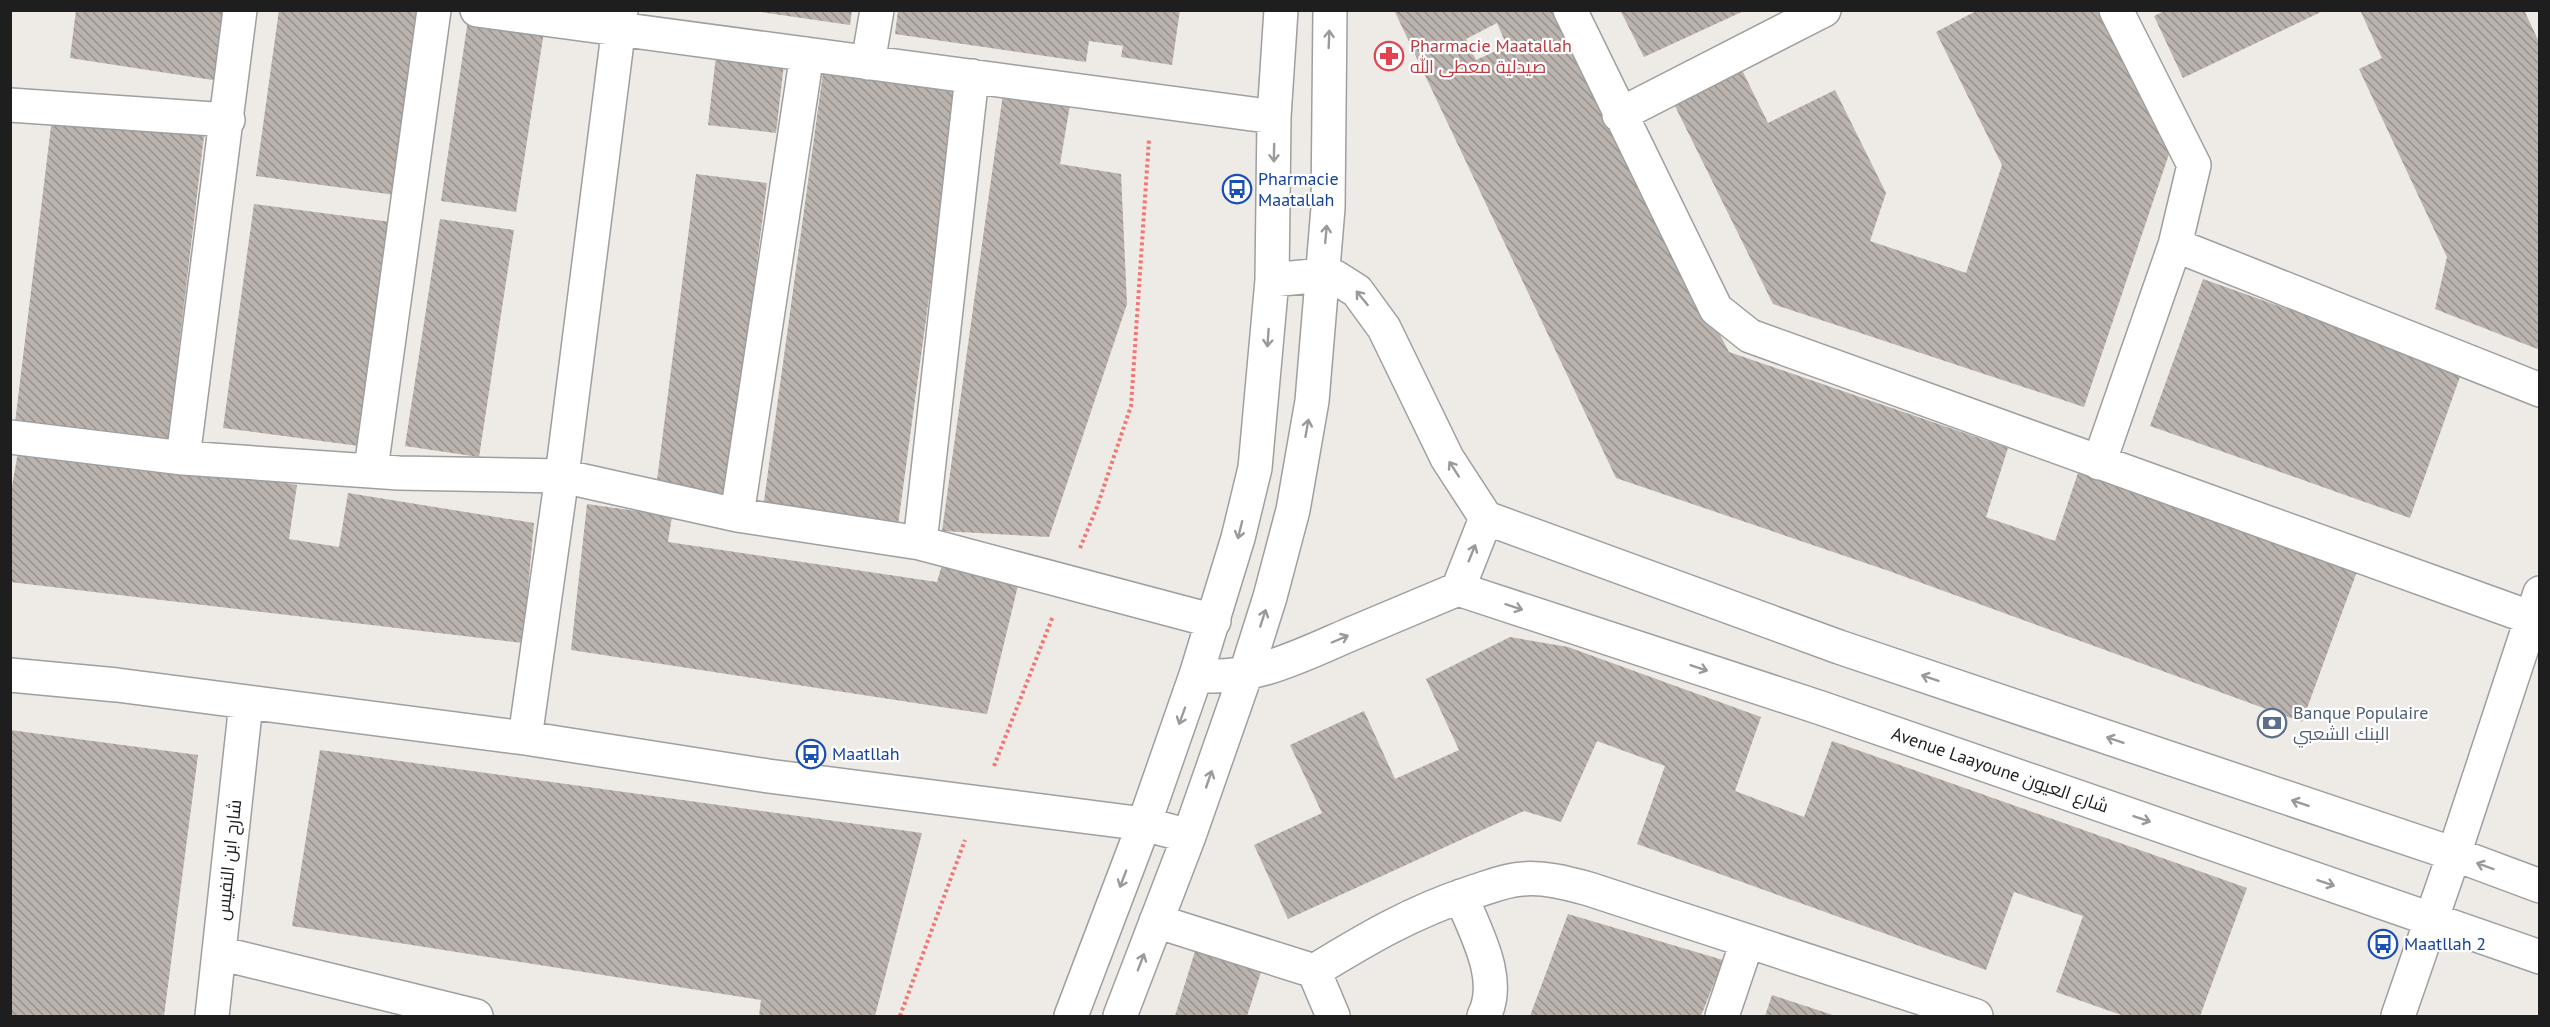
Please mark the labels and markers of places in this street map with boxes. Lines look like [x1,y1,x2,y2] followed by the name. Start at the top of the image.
[1410,34,1572,78] place label: Pharmacie Maatallah صيدلية معطى الله
[1373,40,1405,72] pharmacy icon: Pharmacie Maatallah صيدلية معطى الله
[1258,167,1339,211] place label: Pharmacie Maatallah
[1221,173,1253,205] bus stop icon: Pharmacie Maatallah
[2293,701,2428,748] place label: Banque Populaire البنك الشعبي
[2256,707,2288,739] bank icon: Banque Populaire البنك الشعبي
[795,738,827,770] bus stop icon: Maatllah
[832,742,899,765] place label: Maatllah
[2367,928,2399,960] bus stop icon: Maatllah 2
[2404,932,2486,955] place label: Maatllah 2

